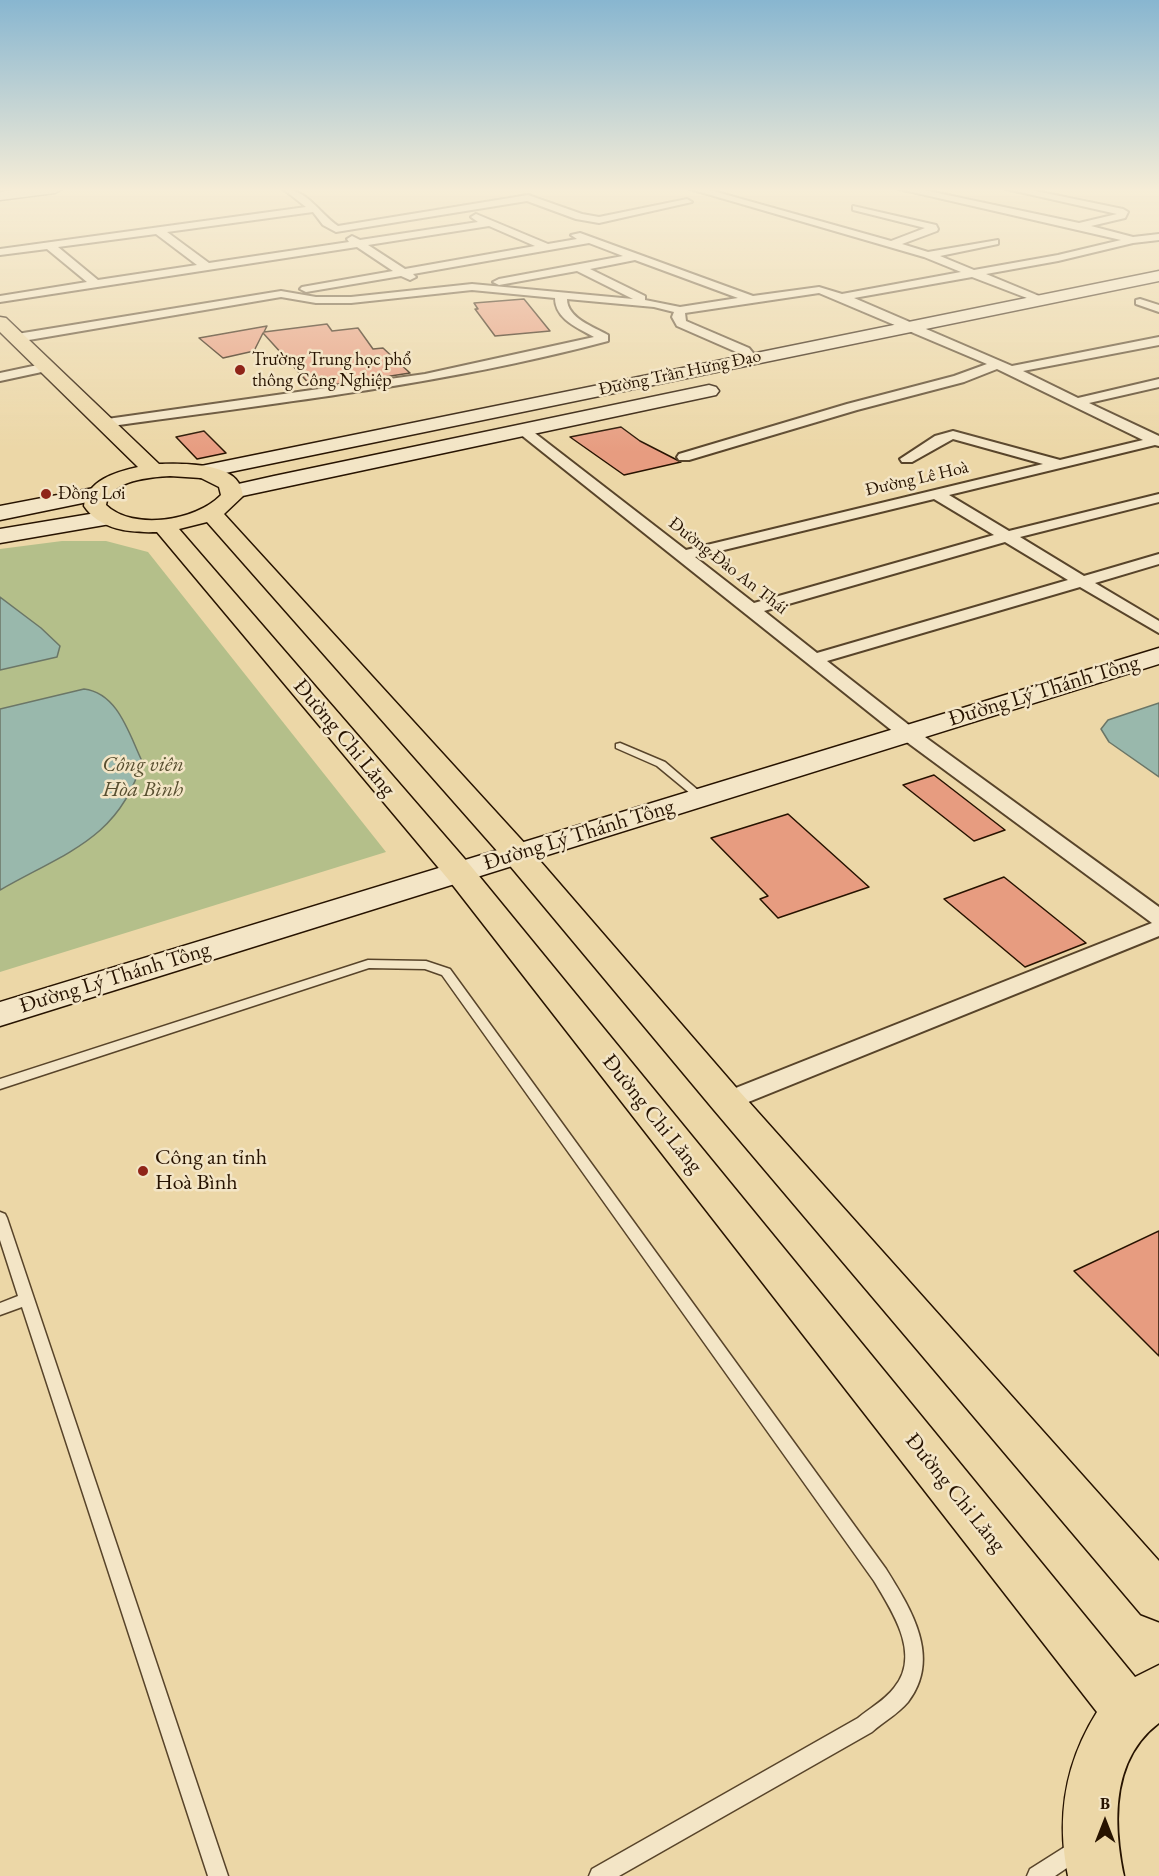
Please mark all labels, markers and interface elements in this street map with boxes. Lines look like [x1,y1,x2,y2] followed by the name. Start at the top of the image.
[597,345,763,401] street label: Đường Trần Hưng Đạo
[252,349,411,392] place label: Trường Trung học phổ thông Công Nghiệp
[233,363,247,377] marker: Trường Trung học phổ thông Công Nghiệp
[863,457,971,501] street label: Đường Lê Hoà
[58,483,125,505] place label: Đồng Lơi
[39,487,53,501] marker: Đồng Lơi
[664,513,792,619] street label: Đường Đào An Thái
[945,649,1143,733] street label: Đường Lý Thánh Tông
[287,674,401,802] street label: Đường Chi Lăng
[102,752,184,804] park label: Công viên Hòa Bình
[480,793,678,877] street label: Đường Lý Thánh Tông
[16,936,214,1020] street label: Đường Lý Thánh Tông
[596,1049,708,1179] street label: Đường Chi Lăng
[155,1145,267,1196] place label: Công an tỉnh Hoà Bình
[136,1164,150,1178] marker: Công an tỉnh Hoà Bình
[899,1428,1011,1558] street label: Đường Chi Lăng
[1075,1792,1135,1852] north arrow
[1100,1793,1110,1814] text: B

